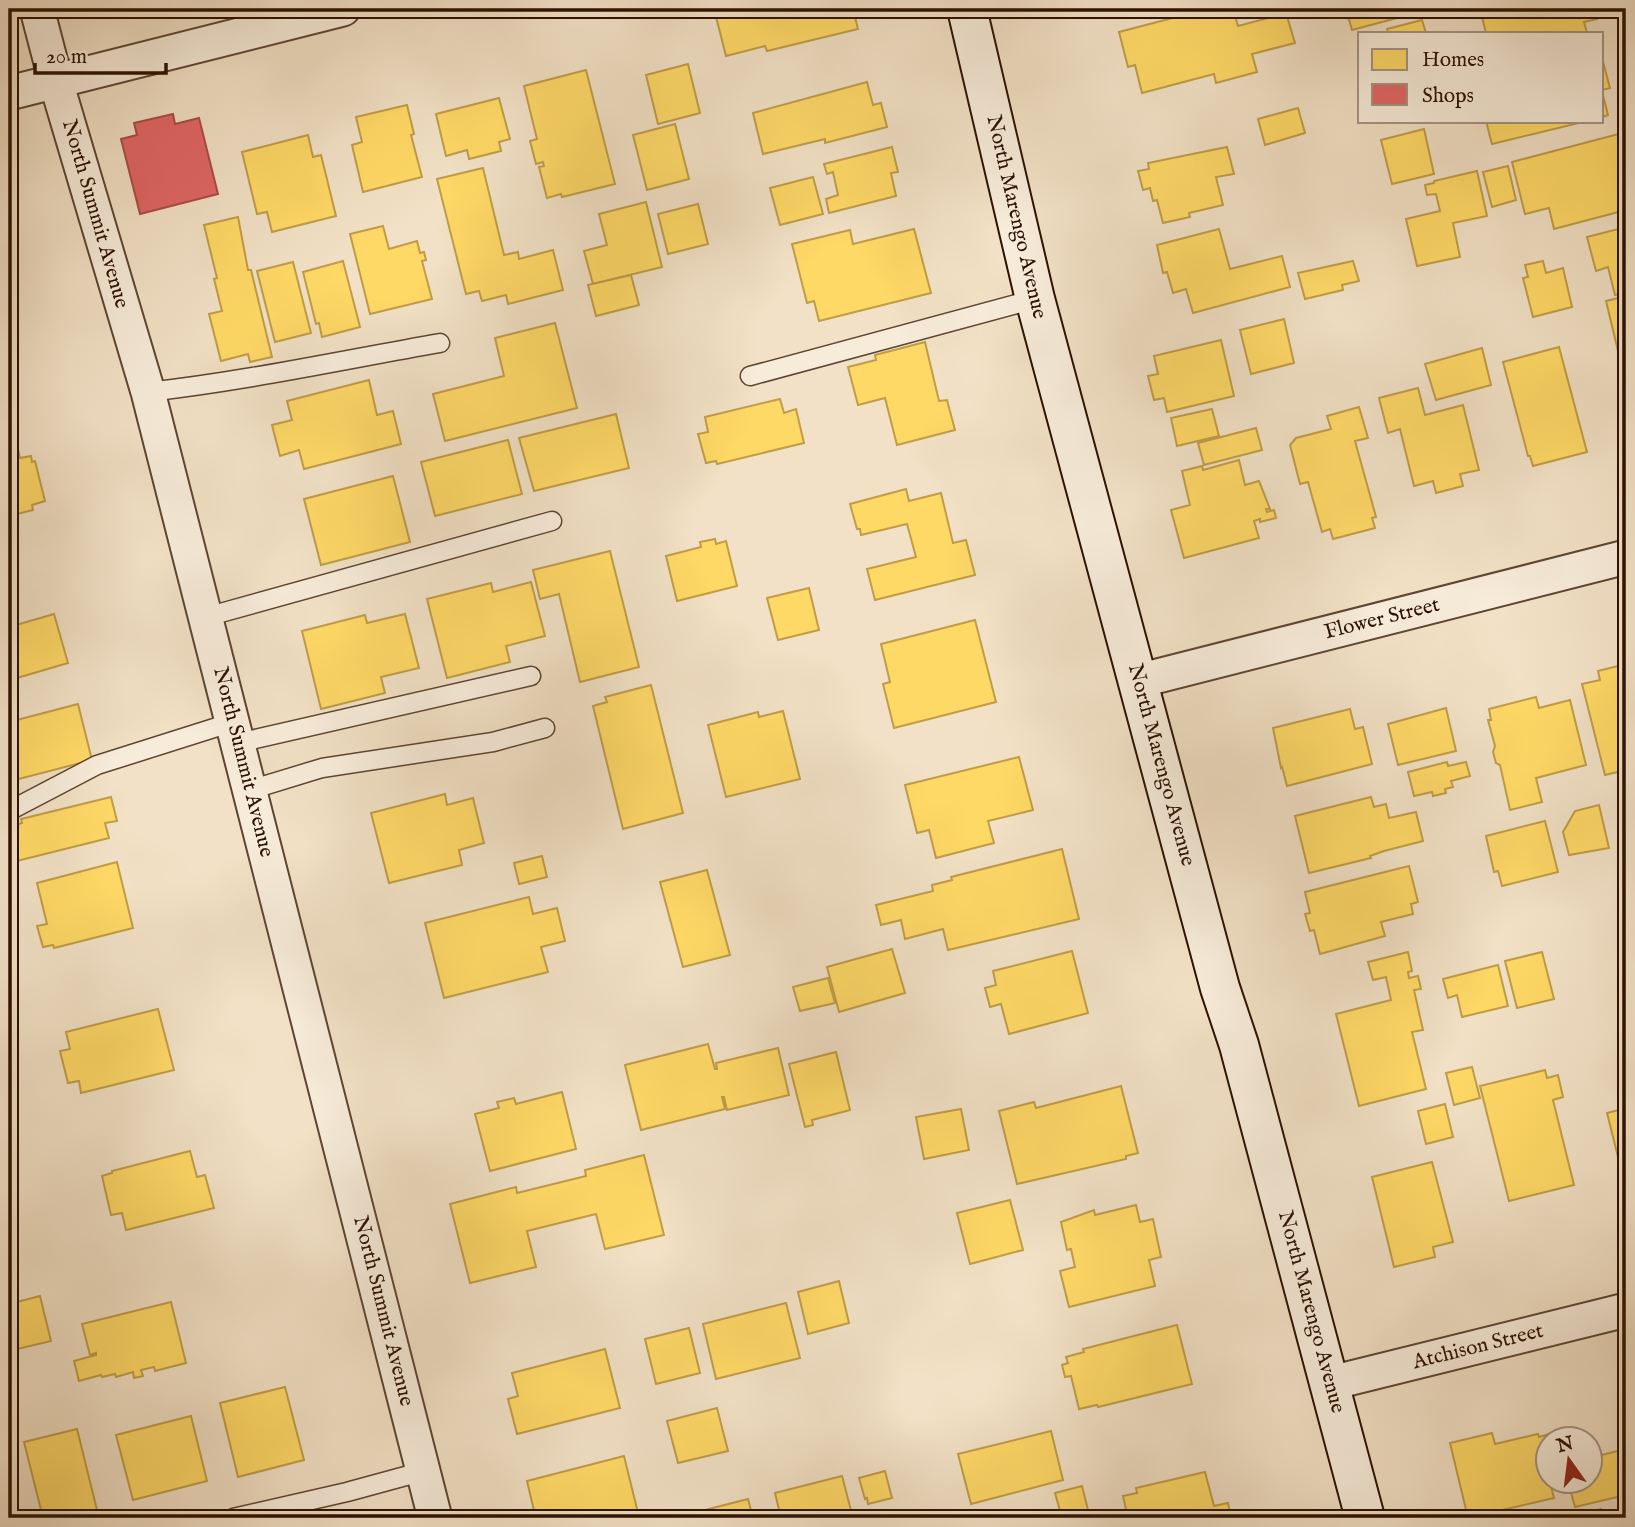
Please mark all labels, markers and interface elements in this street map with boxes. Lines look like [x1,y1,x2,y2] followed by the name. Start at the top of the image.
[35,32,166,76] scale bar
[1358,32,1604,122] legend
[46,44,87,71] text: 20 m
[1422,47,1484,74] text: Homes
[1422,83,1474,110] text: Shops
[979,112,1053,322] street label: North Marengo Avenue
[55,116,135,312] street label: North Summit Avenue
[1322,592,1442,646] street label: Flower Street
[1121,661,1201,869] street label: North Marengo Avenue
[206,664,280,860] street label: North Summit Avenue
[1271,1208,1351,1416] street label: North Marengo Avenue
[346,1213,420,1409] street label: North Summit Avenue
[1409,1318,1546,1377] street label: Atchison Street
[1534,1426,1604,1496] north arrow
[1554,1432,1577,1459] text: N

